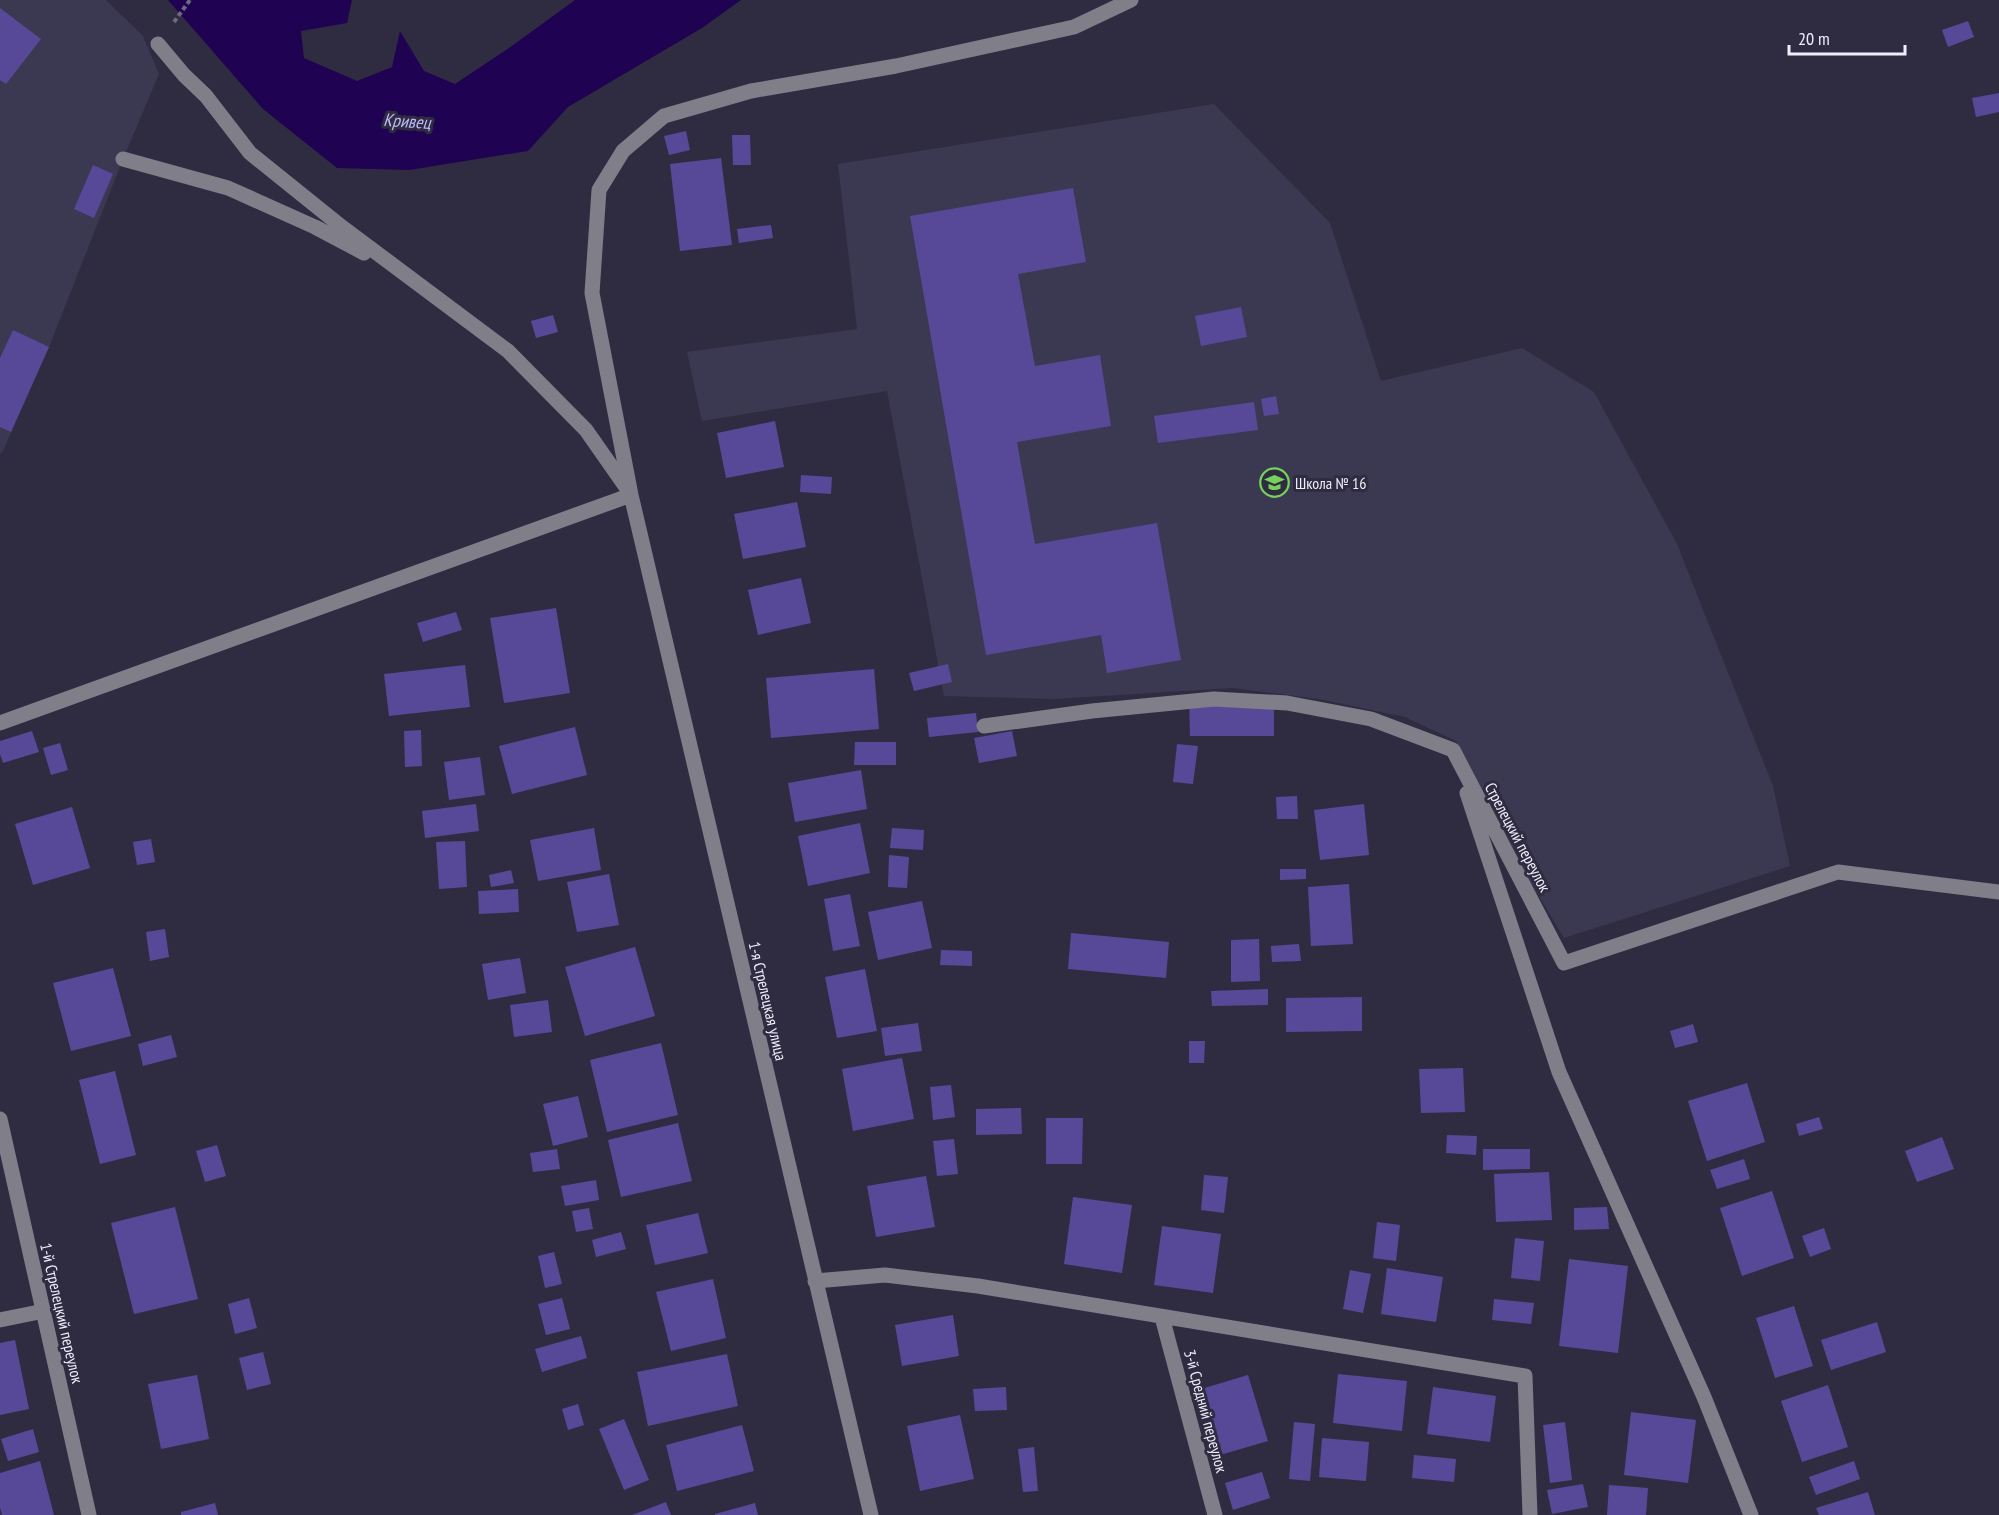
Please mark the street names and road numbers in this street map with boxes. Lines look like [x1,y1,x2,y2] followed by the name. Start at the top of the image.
[1481,779,1556,896] street label: Стрелецкий переулок
[745,940,791,1062] street label: 1-я Стрелецкая улица
[36,1241,88,1386] street label: 1-й Стрелецкий переулок
[1180,1347,1232,1475] street label: 3-й Средний переулок

